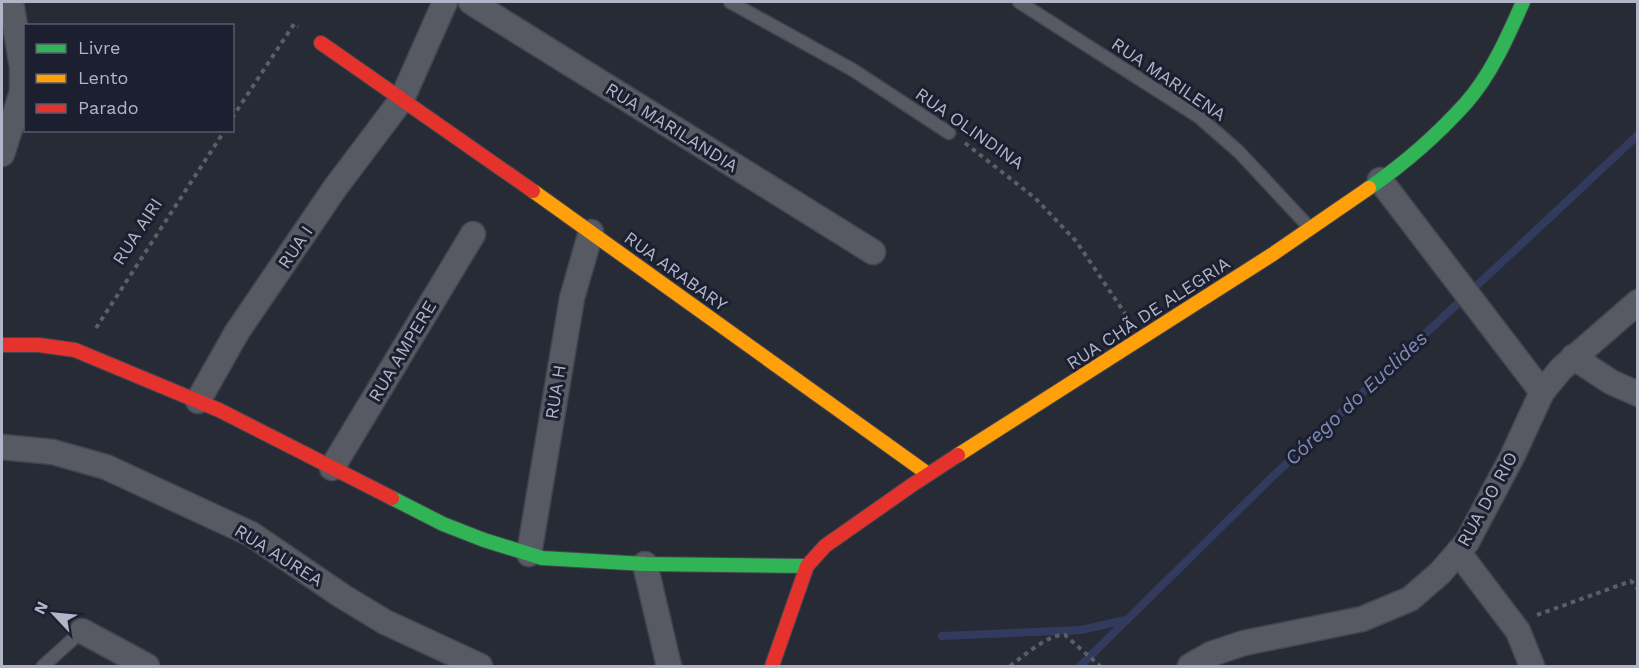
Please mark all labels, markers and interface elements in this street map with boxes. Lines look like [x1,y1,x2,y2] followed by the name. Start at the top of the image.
[24,24,234,132] legend
[1108,33,1230,125] street label: RUA MARILENA
[78,37,120,58] text: Livre
[78,67,128,88] text: Lento
[602,78,742,176] street label: RUA MARILANDIA
[912,83,1028,173] street label: RUA OLINDINA
[78,97,139,118] text: Parado
[108,194,166,268] street label: RUA AIRI
[273,222,317,272] street label: RUA I
[621,227,732,316] street label: RUA ARABARY
[1062,252,1234,374] street label: RUA CHÃ DE ALEGRIA
[364,297,440,405] street label: RUA AMPERE
[1280,326,1432,470] water label: Córego do Euclides
[540,363,570,421] street label: RUA H
[1452,448,1522,550] street label: RUA DO RIO
[231,519,327,591] street label: RUA AUREA
[24,584,84,644] north arrow
[30,598,52,617] text: N

